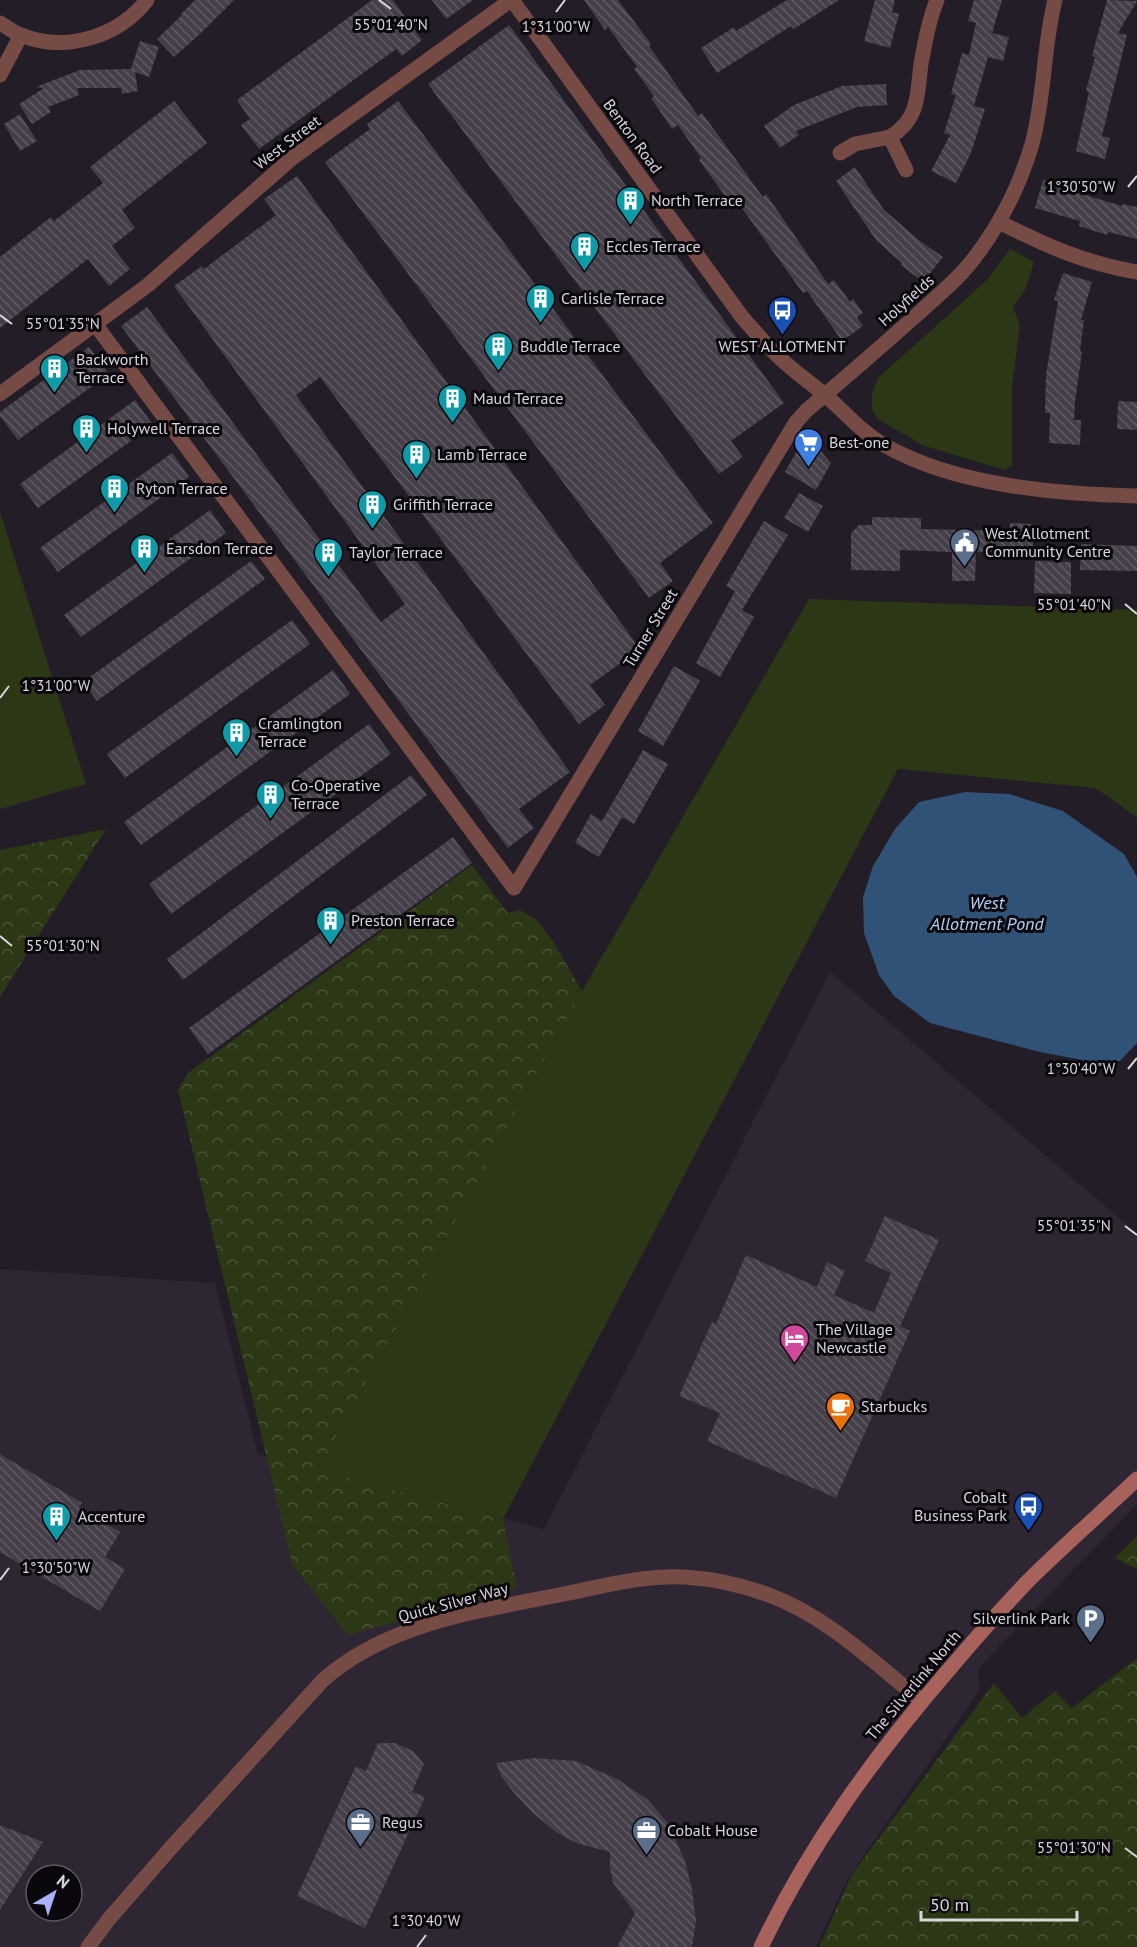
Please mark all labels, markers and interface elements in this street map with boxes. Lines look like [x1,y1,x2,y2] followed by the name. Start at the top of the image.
[354,15,428,34] text: 55°01'40"N
[522,17,591,36] text: 1°31'00"W
[599,95,667,177] street label: Benton Road
[250,110,325,173] street label: West Street
[1047,177,1116,196] text: 1°30'50"W
[614,184,646,226] building icon: North Terrace
[651,190,743,210] place label: North Terrace
[569,230,601,272] building icon: Eccles Terrace
[606,236,701,256] place label: Eccles Terrace
[874,270,938,330] street label: Holyfields
[524,282,556,324] building icon: Carlisle Terrace
[561,288,664,308] place label: Carlisle Terrace
[766,294,798,336] bus stop icon: WEST ALLOTMENT
[26,314,100,333] text: 55°01'35"N
[483,330,515,372] building icon: Buddle Terrace
[520,336,621,356] place label: Buddle Terrace
[718,336,846,356] place label: WEST ALLOTMENT
[76,349,148,387] place label: Backworth Terrace
[39,352,71,394] building icon: Backworth Terrace
[436,382,468,424] building icon: Maud Terrace
[473,388,563,408] place label: Maud Terrace
[70,412,102,454] building icon: Holywell Terrace
[107,418,220,438] place label: Holywell Terrace
[792,426,824,468] supermarket icon: Best-one
[829,432,889,452] place label: Best-one
[400,438,432,480] building icon: Lamb Terrace
[437,444,527,464] place label: Lamb Terrace
[99,472,131,514] building icon: Ryton Terrace
[136,478,228,498] place label: Ryton Terrace
[356,488,388,530] building icon: Griffith Terrace
[393,494,493,514] place label: Griffith Terrace
[985,523,1111,561] place label: West Allotment Community Centre
[948,526,980,568] public building icon: West Allotment Community Centre
[129,532,161,574] building icon: Earsdon Terrace
[312,536,344,578] building icon: Taylor Terrace
[166,538,273,558] place label: Earsdon Terrace
[349,542,443,562] place label: Taylor Terrace
[619,584,682,671] street label: Turner Street
[1037,595,1111,614] text: 55°01'40"N
[22,676,91,695] text: 1°31'00"W
[258,713,342,751] place label: Cramlington Terrace
[221,716,253,758] building icon: Cramlington Terrace
[291,775,380,813] place label: Co-Operative Terrace
[254,778,286,820] building icon: Co-Operative Terrace
[929,891,1045,935] water label: West Allotment Pond
[314,904,346,946] building icon: Preston Terrace
[351,910,455,930] place label: Preston Terrace
[26,936,100,955] text: 55°01'30"N
[1047,1059,1116,1078] text: 1°30'40"W
[1037,1216,1111,1235] text: 55°01'35"N
[816,1319,893,1357] place label: The Village Newcastle
[779,1322,811,1364] hotel icon: The Village Newcastle
[824,1390,856,1432] cafe icon: Starbucks
[861,1396,927,1416] place label: Starbucks
[914,1487,1008,1525] place label: Cobalt Business Park
[1012,1490,1044,1532] bus stop icon: Cobalt Business Park
[41,1500,73,1542] building icon: Accenture
[78,1506,145,1526] place label: Accenture
[22,1558,91,1577] text: 1°30'50"W
[396,1578,511,1626] street label: Quick Silver Way
[1075,1602,1107,1644] parking icon: Silverlink Park
[973,1608,1070,1628] place label: Silverlink Park
[861,1626,965,1744] street label: The Silverlink North
[345,1806,377,1848] office icon: Regus
[382,1812,423,1832] place label: Regus
[630,1814,662,1856] office icon: Cobalt House
[667,1820,758,1840] place label: Cobalt House
[1037,1838,1111,1857] text: 55°01'30"N
[24,1863,84,1923] north arrow
[53,1870,74,1892] text: N
[921,1884,1077,1922] scale bar
[930,1893,969,1916] text: 50 m
[392,1911,461,1930] text: 1°30'40"W

